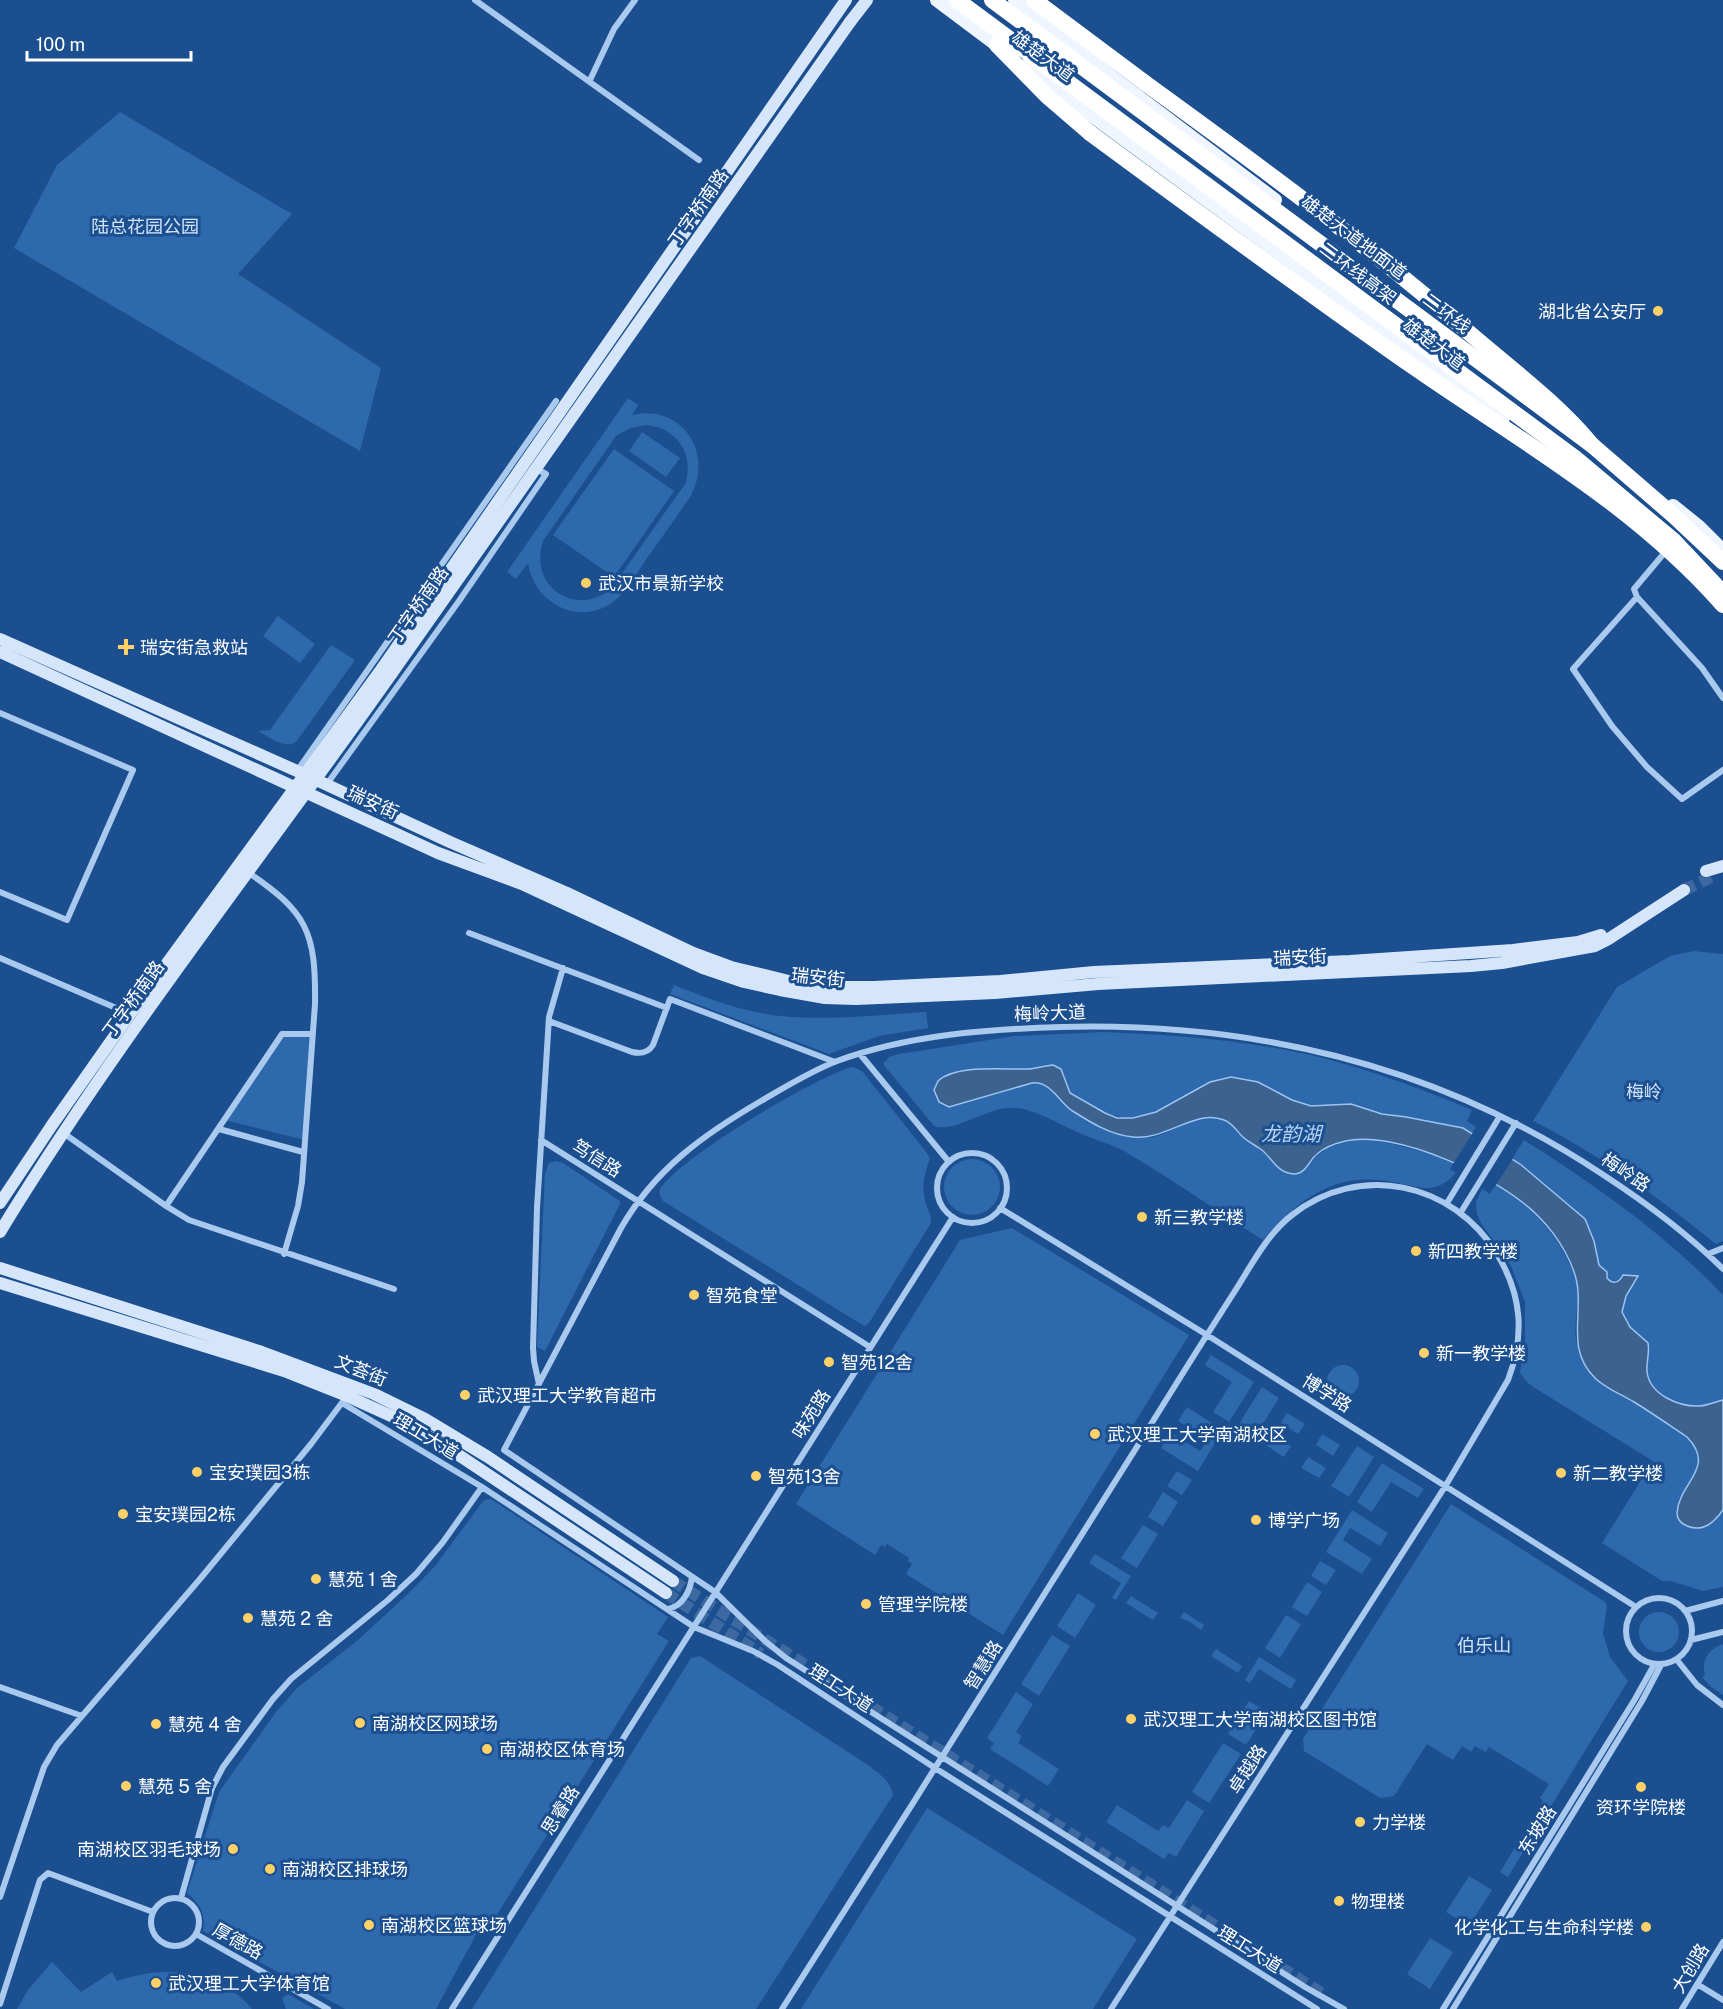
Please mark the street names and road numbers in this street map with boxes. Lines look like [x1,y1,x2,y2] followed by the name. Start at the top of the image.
[1008,26,1078,86] street label: 雄楚大道
[664,165,732,251] street label: 丁字桥南路
[1297,191,1411,283] street label: 雄楚大道地面道
[1316,238,1400,308] street label: 二环线高架
[1419,288,1475,338] street label: 二环线
[1399,314,1469,374] street label: 雄楚大道
[384,562,452,648] street label: 丁字桥南路
[344,781,402,823] street label: 瑞安街
[1272,945,1328,969] street label: 瑞安街
[98,956,168,1042] street label: 丁字桥南路
[790,964,846,990] street label: 瑞安街
[1014,1001,1086,1025] street label: 梅岭大道
[569,1135,625,1181] street label: 笃信路
[1598,1148,1654,1196] street label: 梅岭路
[332,1350,390,1390] street label: 文荟街
[1299,1370,1355,1416] street label: 博学路
[788,1386,834,1442] street label: 味苑路
[390,1408,462,1464] street label: 理工大道
[960,1637,1006,1693] street label: 智慧路
[805,1660,877,1716] street label: 理工大道
[1223,1741,1271,1797] street label: 卓越路
[537,1782,583,1838] street label: 思睿路
[1514,1802,1560,1858] street label: 东坡路
[209,1919,267,1963] street label: 厚德路
[1214,1921,1286,1977] street label: 理工大道
[1667,1939,1713,1997] street label: 大创路

